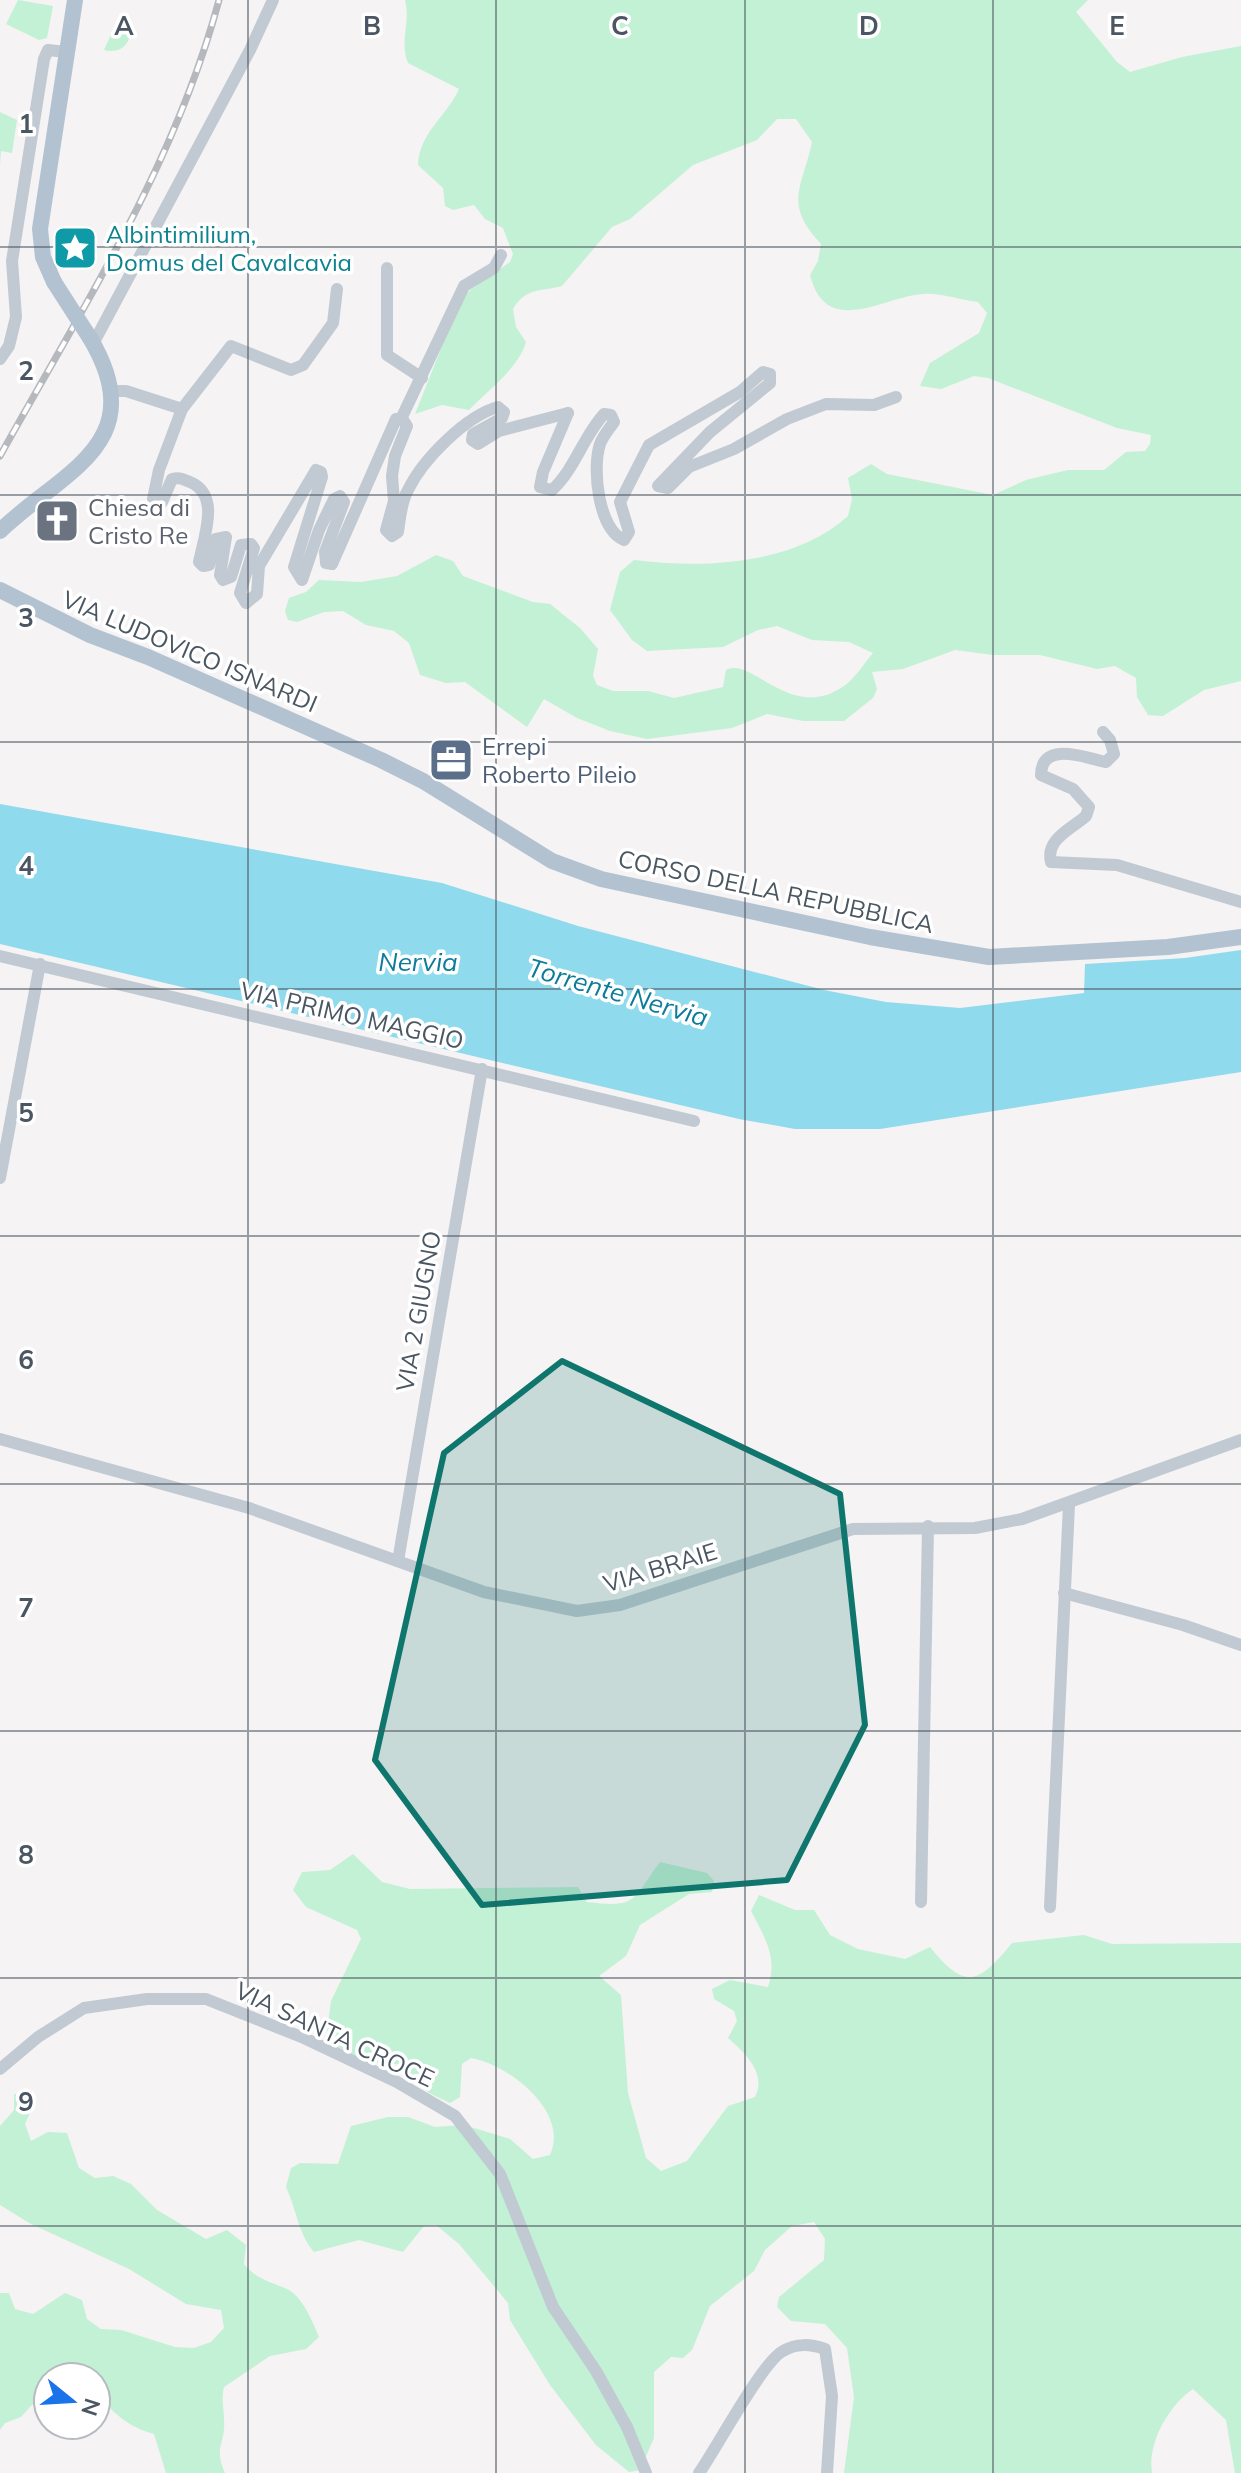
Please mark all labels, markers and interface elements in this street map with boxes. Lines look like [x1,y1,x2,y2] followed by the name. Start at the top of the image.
[114,9,134,42] text: A
[363,9,381,42] text: B
[611,9,629,42] text: C
[859,9,879,42] text: D
[1109,9,1125,42] text: E
[18,107,34,140] text: 1
[106,219,352,277] place label: Albintimilium, Domus del Cavalcavia
[51,224,99,272] place icon: Albintimilium, Domus del Cavalcavia
[18,354,34,387] text: 2
[88,492,190,550] place label: Chiesa di Cristo Re
[33,497,81,545] church icon: Chiesa di Cristo Re
[58,584,322,718] street label: VIA LUDOVICO ISNARDI
[18,601,34,634] text: 3
[482,731,637,789] place label: Errepi Roberto Pileio
[427,736,475,784] office icon: Errepi Roberto Pileio
[615,843,937,939] street label: CORSO DELLA REPUBBLICA
[18,849,34,882] text: 4
[378,945,458,978] water label: Nervia
[524,951,712,1033] water label: Torrente Nervia
[237,975,467,1055] street label: VIA PRIMO MAGGIO
[18,1096,34,1129] text: 5
[389,1228,447,1394] street label: VIA 2 GIUGNO
[18,1343,34,1376] text: 6
[599,1535,721,1599] street label: VIA BRAIE
[18,1591,34,1624] text: 7
[18,1838,34,1871] text: 8
[231,1975,439,2093] street label: VIA SANTA CROCE
[18,2085,34,2118] text: 9
[32,2361,112,2441] north arrow
[75,2395,107,2419] text: N

